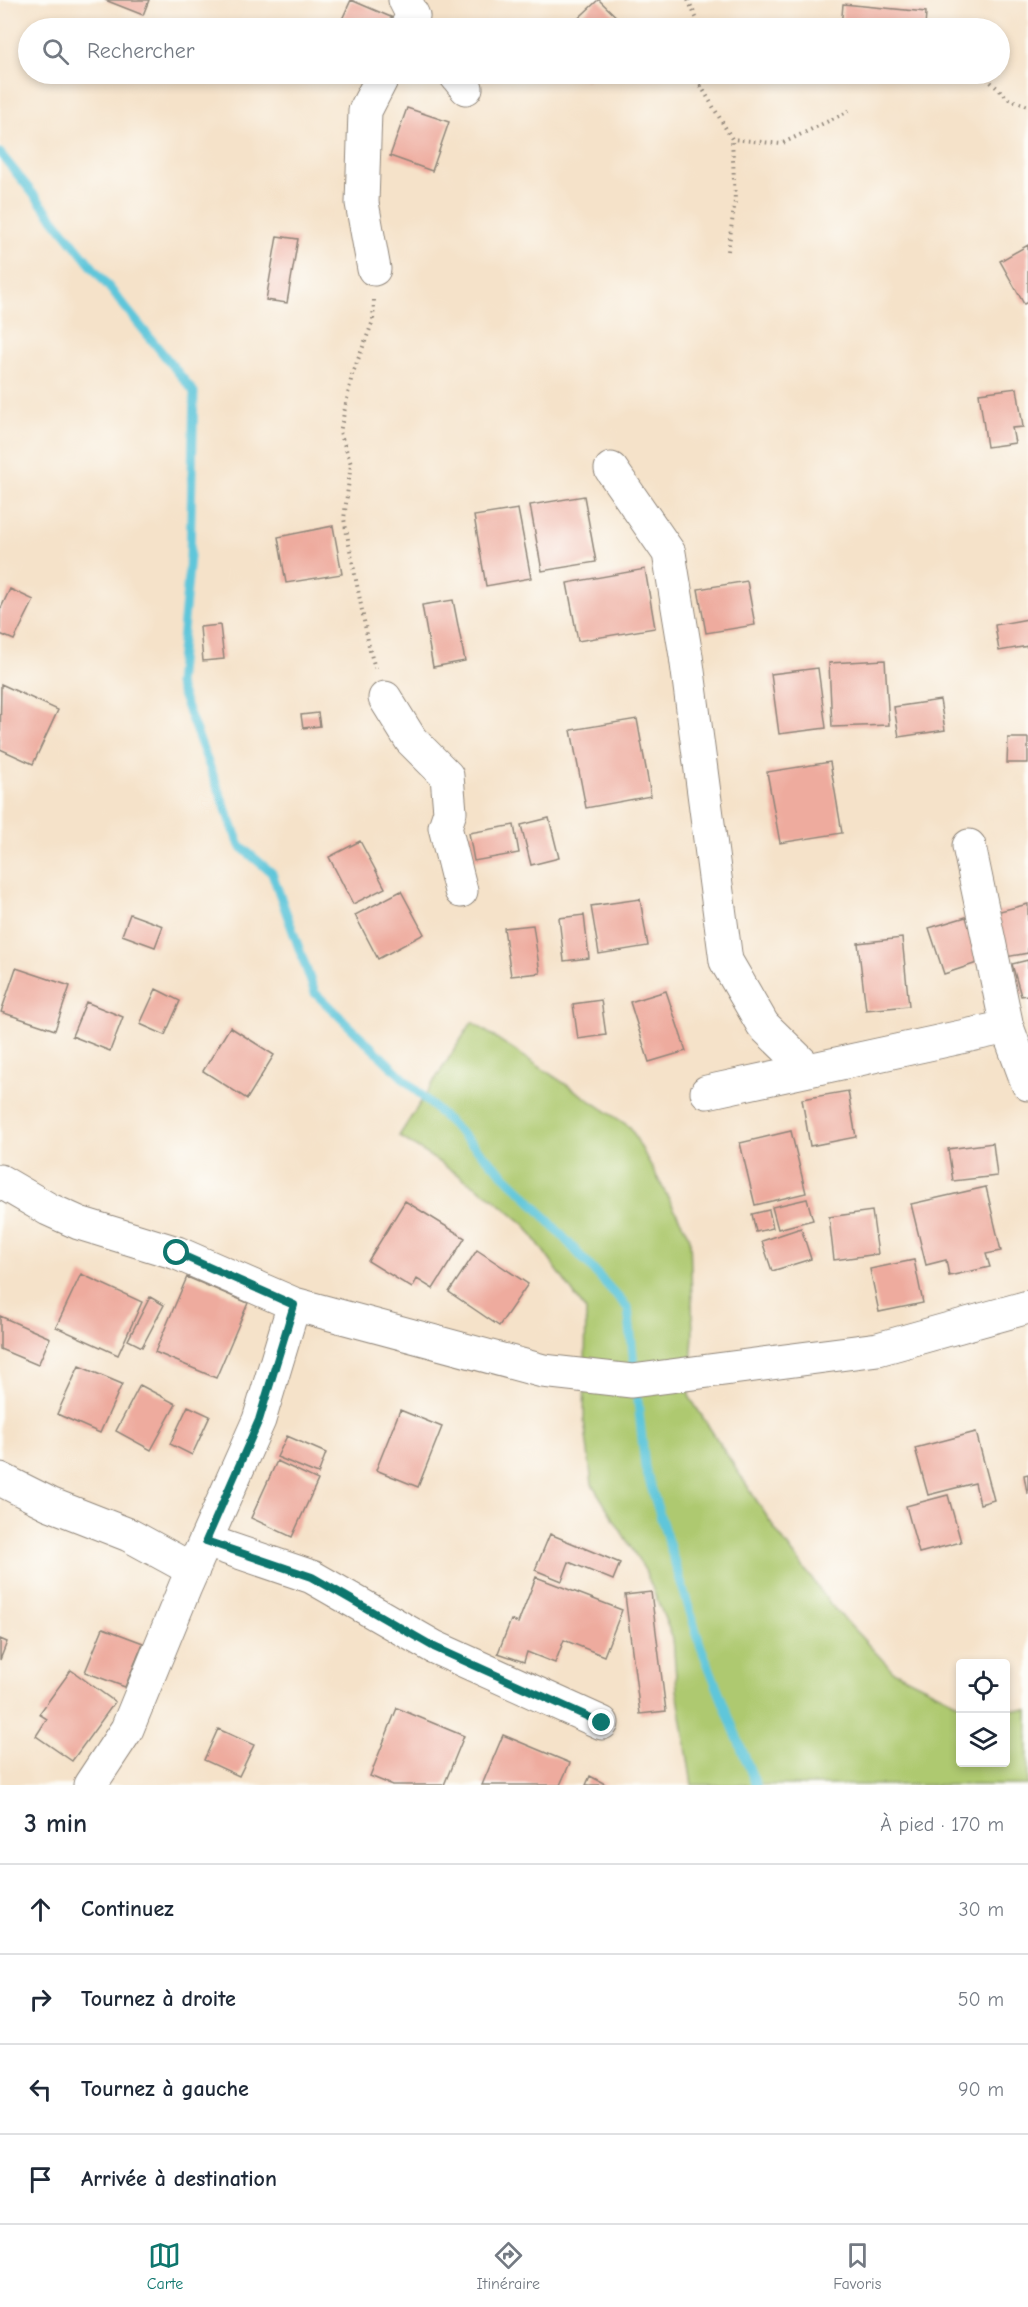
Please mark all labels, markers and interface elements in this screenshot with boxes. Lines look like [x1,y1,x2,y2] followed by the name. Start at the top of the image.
[18,18,1010,84] search box
[39,35,72,68] icon: search
[87,38,195,64] text: Rechercher
[163,1239,189,1265] route start
[956,1659,1010,1767] map controls
[956,1659,1010,1713] button: locate
[588,1709,614,1735] route end
[956,1713,1010,1767] button: layers
[24,1809,87,1839] text: 3 min
[880,1813,1004,1836] text: À pied · 170 m
[24,1893,57,1926] icon: ahead
[81,1896,174,1922] text: Continuez
[958,1898,1004,1921] text: 30 m
[24,1983,57,2016] icon: right
[81,1986,236,2012] text: Tournez à droite
[958,1988,1004,2011] text: 50 m
[24,2073,57,2106] icon: left
[81,2076,249,2102] text: Tournez à gauche
[958,2078,1004,2101] text: 90 m
[24,2163,57,2196] icon: arrive
[81,2166,277,2192] text: Arrivée à destination
[147,2239,183,2293] tab: Carte
[477,2239,540,2293] tab: Itinéraire
[833,2239,881,2293] tab: Favoris

